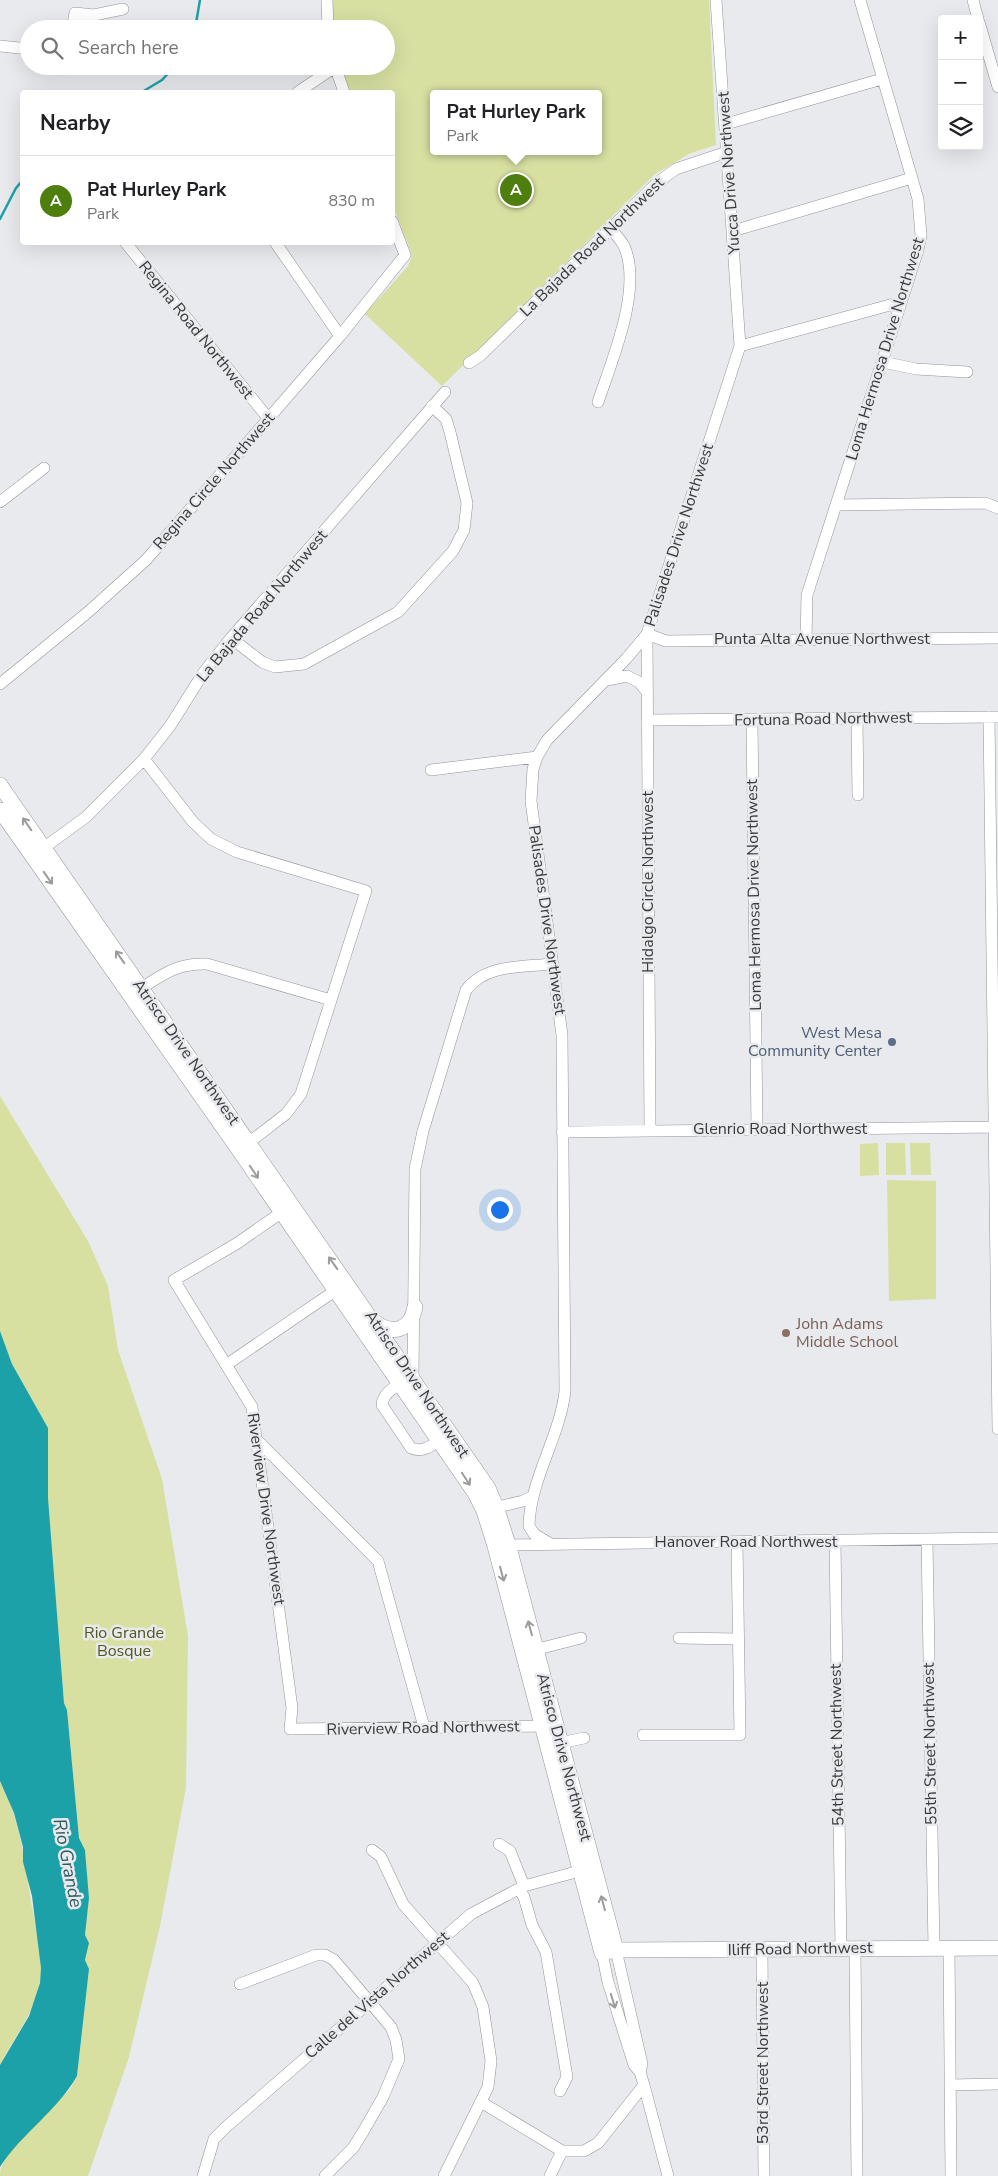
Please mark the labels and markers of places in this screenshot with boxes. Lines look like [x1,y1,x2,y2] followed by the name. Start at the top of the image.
[500,171,532,209] pin: A
[748,1022,882,1062] place label: West Mesa Community Center
[886,1036,898,1048] marker: West Mesa Community Center
[795,1313,898,1353] place label: John Adams Middle School
[780,1327,792,1339] marker: John Adams Middle School

